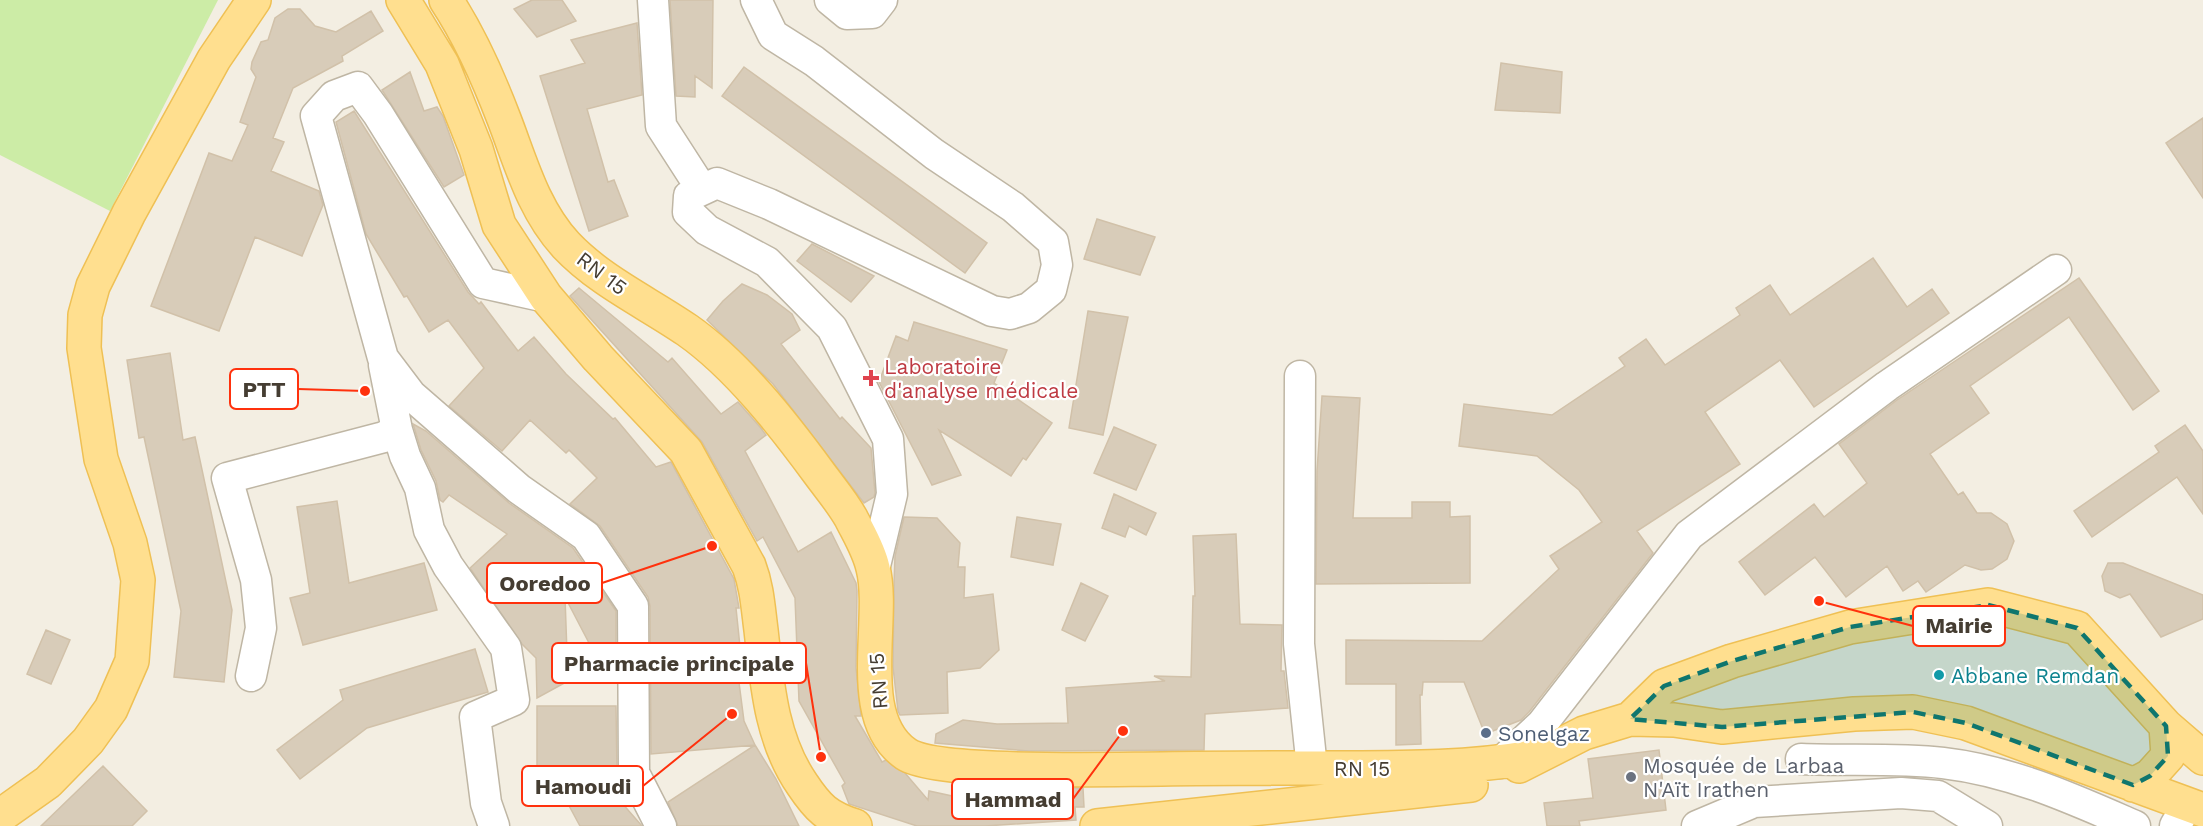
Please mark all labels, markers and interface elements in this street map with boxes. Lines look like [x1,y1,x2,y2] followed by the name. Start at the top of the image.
[572,246,632,300] street label: RN 15
[884,354,1078,403] place label: Laboratoire d'analyse médicale
[230,369,298,409] callout: PTT
[862,369,880,387] marker: Laboratoire d'analyse médicale
[242,377,286,402] text: PTT
[487,563,602,603] callout: Ooredoo
[499,571,591,596] text: Ooredoo
[1913,606,2005,646] callout: Mairie
[1925,613,1993,638] text: Mairie
[552,643,806,683] callout: Pharmacie principale
[564,651,794,676] text: Pharmacie principale
[864,652,892,710] street label: RN 15
[1951,663,2119,688] place label: Abbane Remdan
[1932,668,1946,682] marker: Abbane Remdan
[1498,721,1590,746] place label: Sonelgaz
[1479,726,1493,740] marker: Sonelgaz
[1643,753,1844,802] place label: Mosquée de Larbaa N'Aït Irathen
[1334,756,1390,781] street label: RN 15
[522,766,643,806] callout: Hamoudi
[1624,770,1638,784] marker: Mosquée de Larbaa N'Aït Irathen
[535,774,631,799] text: Hamoudi
[952,779,1073,819] callout: Hammad
[965,787,1061,812] text: Hammad

